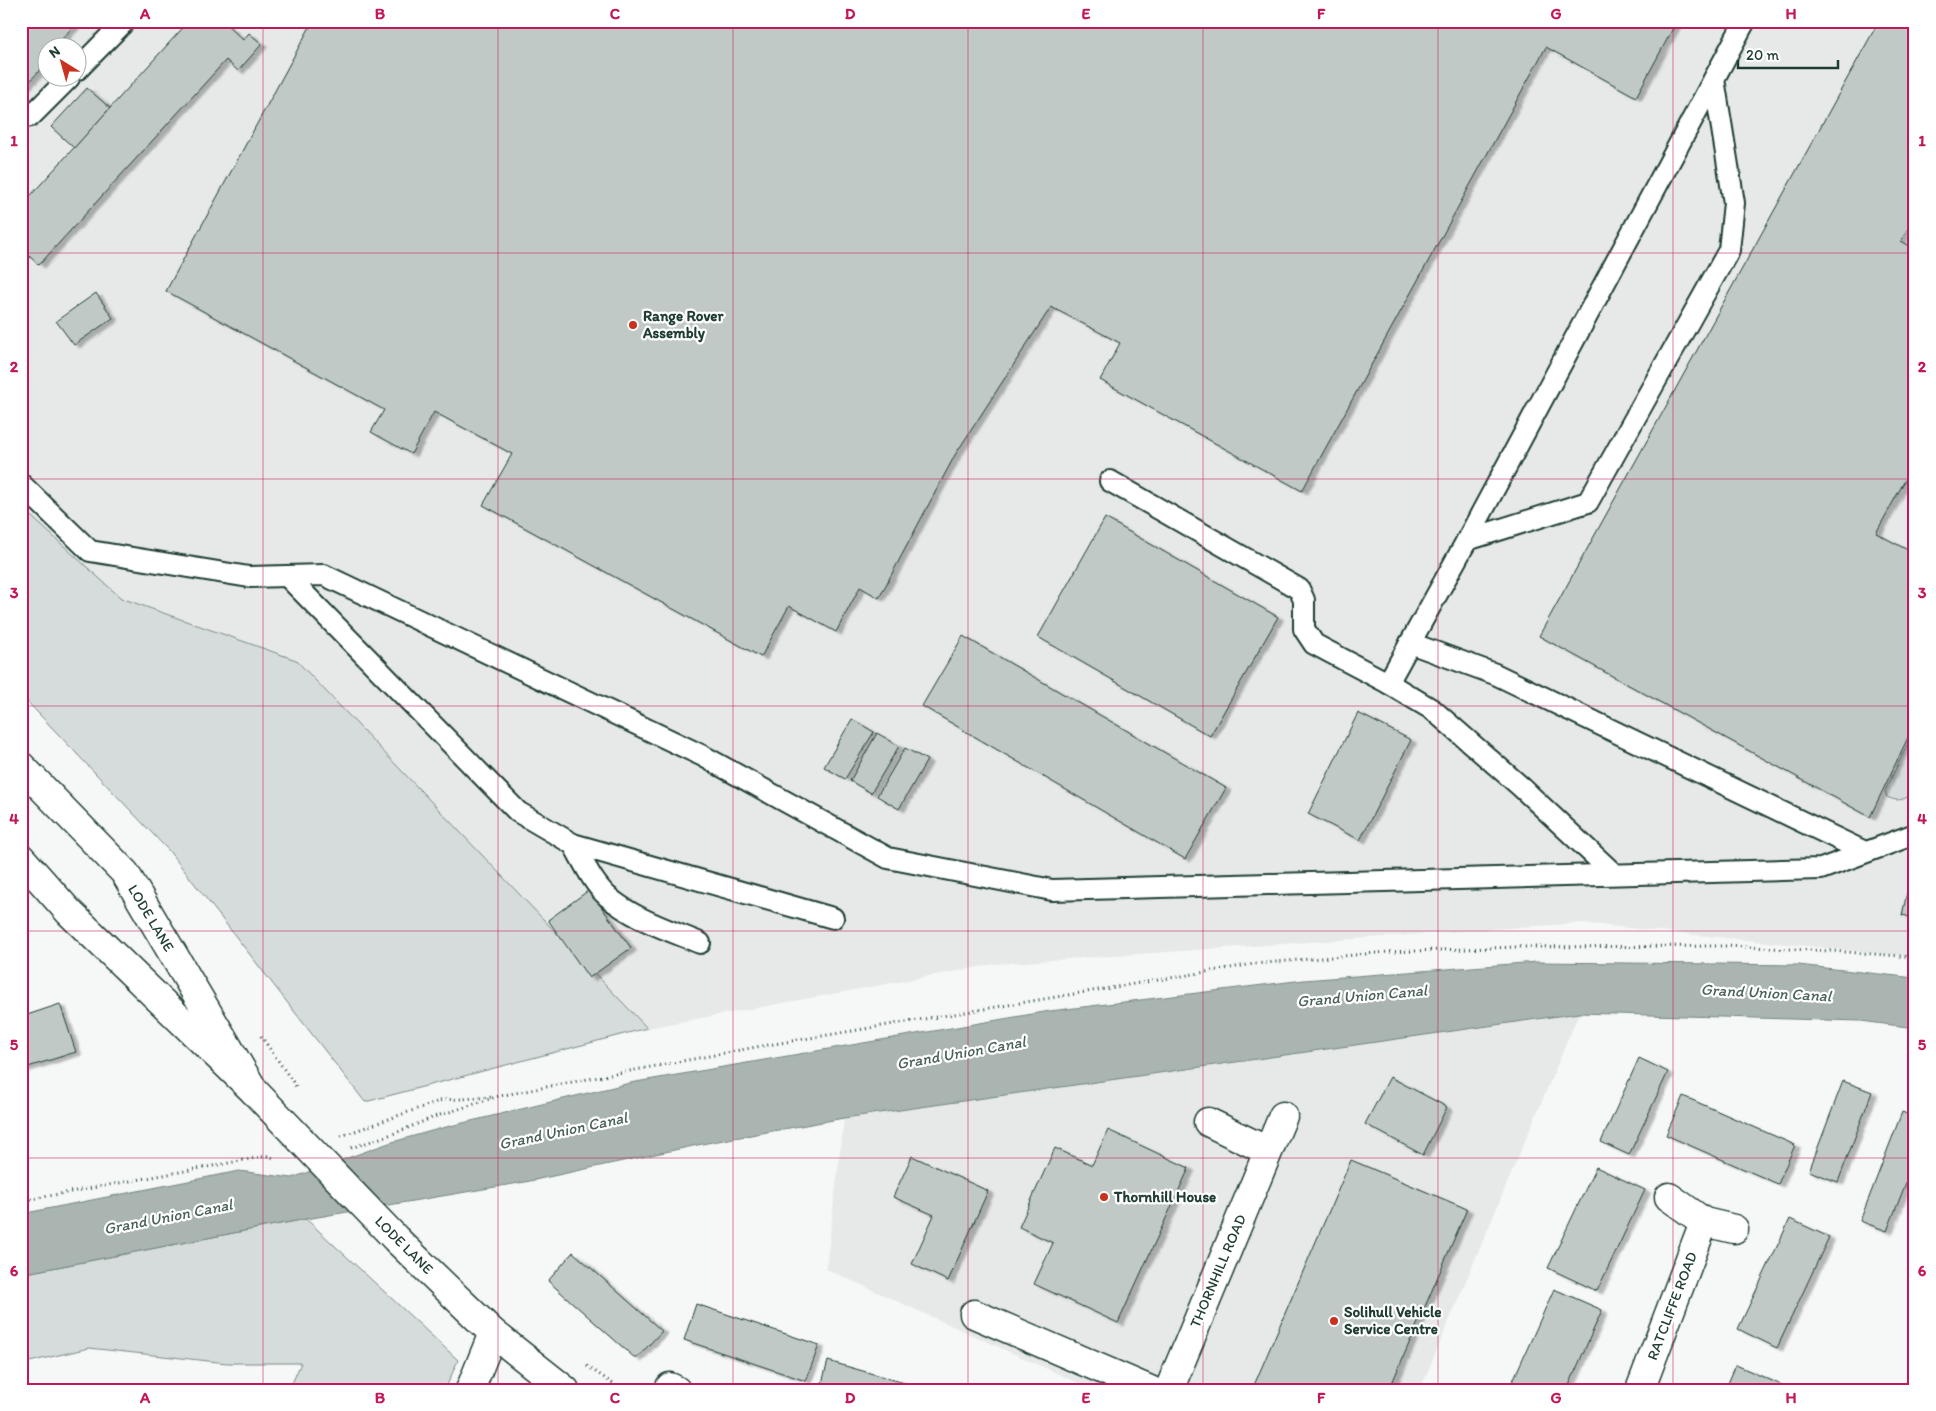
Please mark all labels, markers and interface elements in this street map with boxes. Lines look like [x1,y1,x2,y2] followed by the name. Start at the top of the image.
[139,4,151,23] text: A
[375,4,386,23] text: B
[610,4,621,23] text: C
[845,4,856,23] text: D
[1082,4,1091,23] text: E
[1317,4,1326,23] text: F
[1550,4,1562,23] text: G
[1785,4,1797,23] text: H
[38,38,88,88] north arrow
[1738,38,1838,70] scale bar
[46,42,63,62] text: N
[1746,46,1780,64] text: 20 m
[10,131,18,150] text: 1
[1918,131,1926,150] text: 1
[642,307,724,343] place label: Range Rover Assembly
[627,319,639,331] marker: Range Rover Assembly
[10,357,19,376] text: 2
[1918,357,1927,376] text: 2
[10,583,19,602] text: 3
[1918,583,1927,602] text: 3
[9,809,19,828] text: 4
[1917,809,1927,828] text: 4
[124,881,178,955] street label: LODE LANE
[1296,980,1429,1011] water label: Grand Union Canal
[1700,980,1833,1005] water label: Grand Union Canal
[895,1032,1029,1073] water label: Grand Union Canal
[10,1035,19,1054] text: 5
[1918,1035,1927,1054] text: 5
[497,1107,630,1153] water label: Grand Union Canal
[1113,1188,1216,1206] place label: Thornhill House
[1098,1191,1110,1203] marker: Thornhill House
[102,1194,235,1238] water label: Grand Union Canal
[1186,1211,1250,1330] street label: THORNHILL ROAD
[371,1212,437,1278] street label: LODE LANE
[1643,1249,1701,1363] street label: RATCLIFFE ROAD
[10,1261,19,1280] text: 6
[1918,1261,1927,1280] text: 6
[1344,1303,1441,1338] place label: Solihull Vehicle Service Centre
[1328,1315,1340,1327] marker: Solihull Vehicle Service Centre
[139,1388,151,1407] text: A
[375,1388,386,1407] text: B
[610,1388,621,1407] text: C
[845,1388,856,1407] text: D
[1082,1388,1091,1407] text: E
[1317,1388,1326,1407] text: F
[1550,1388,1562,1407] text: G
[1785,1388,1797,1407] text: H

